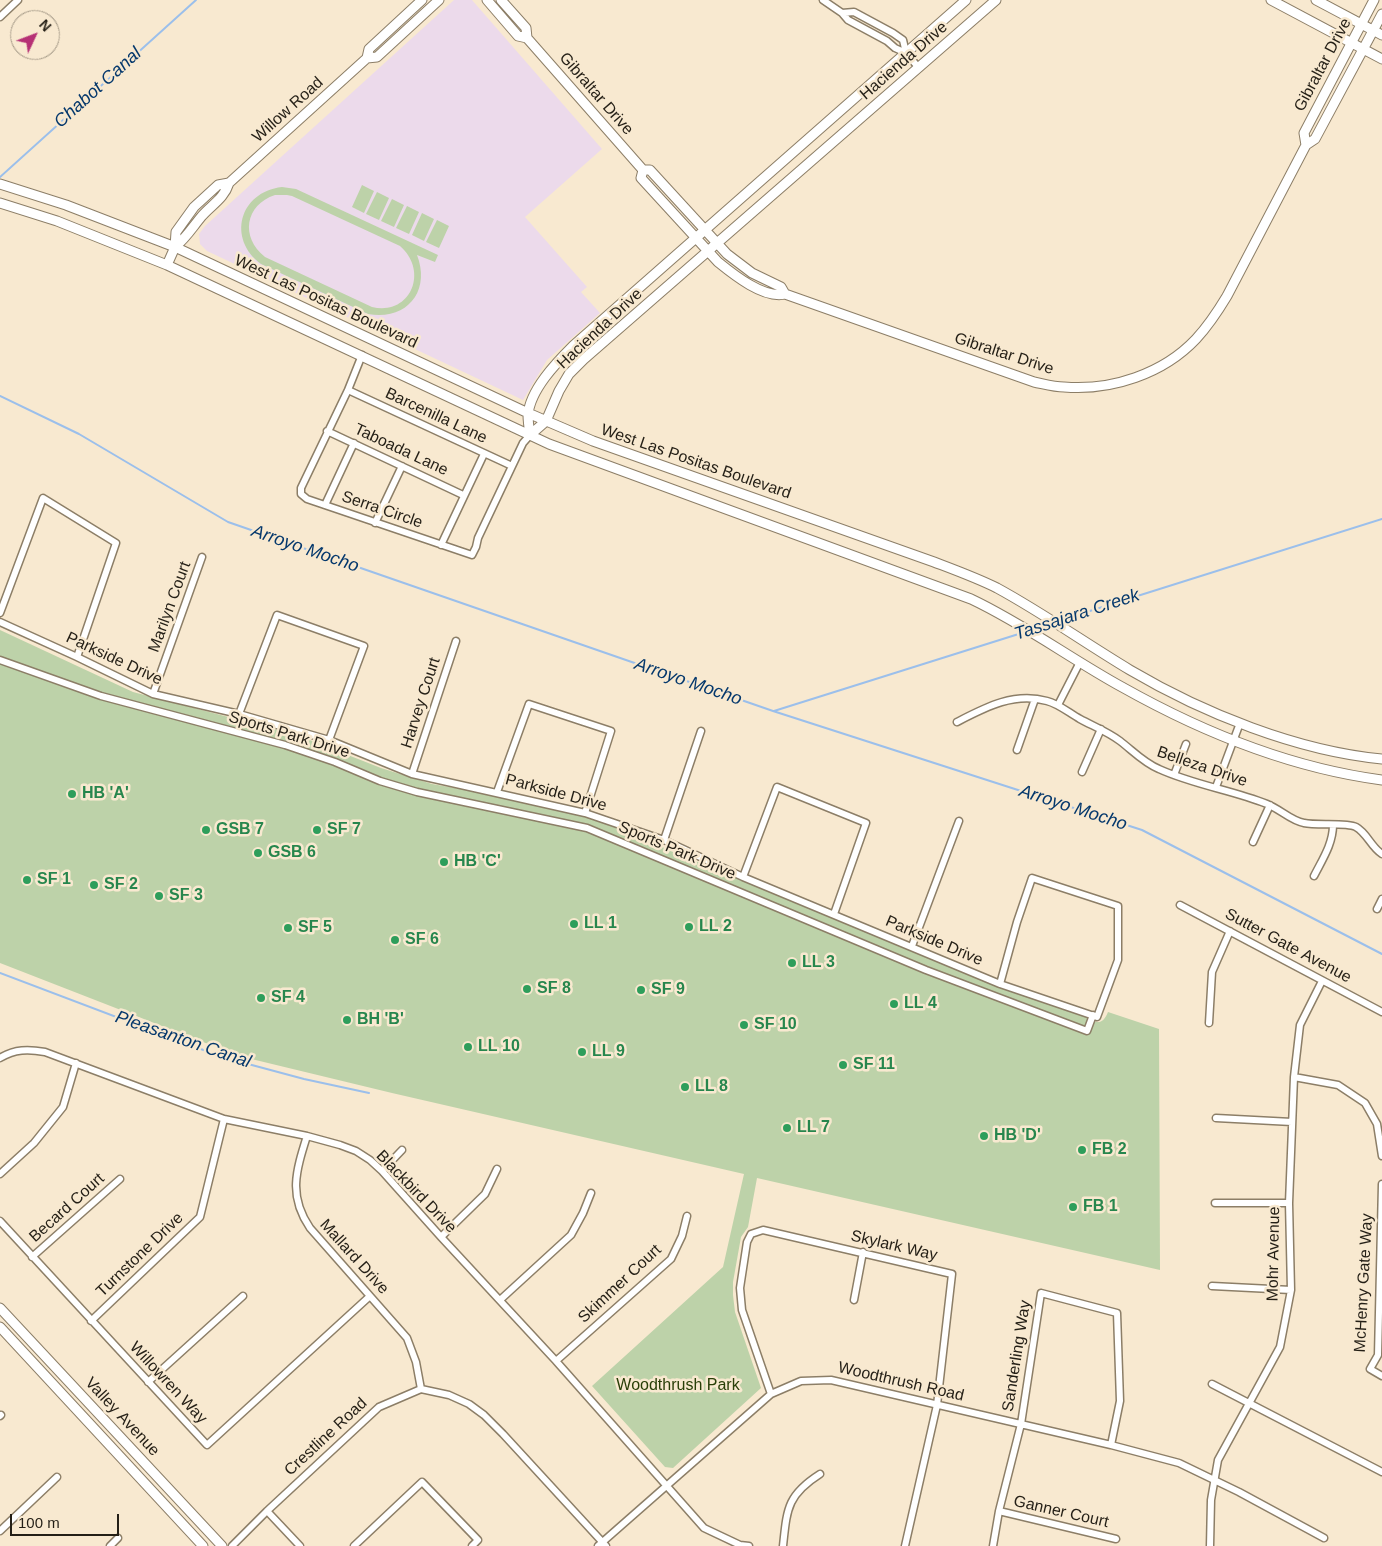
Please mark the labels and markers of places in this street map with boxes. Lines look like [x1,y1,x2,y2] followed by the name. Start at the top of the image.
[82,784,129,804] place label: HB 'A'
[66,788,78,800] marker: HB 'A'
[216,820,264,840] place label: GSB 7
[327,820,361,840] place label: SF 7
[200,824,212,836] marker: GSB 7
[311,824,323,836] marker: SF 7
[268,843,316,863] place label: GSB 6
[252,847,264,859] marker: GSB 6
[454,852,501,872] place label: HB 'C'
[438,856,450,868] marker: HB 'C'
[37,870,71,890] place label: SF 1
[21,874,33,886] marker: SF 1
[104,875,138,895] place label: SF 2
[88,879,100,891] marker: SF 2
[169,886,203,906] place label: SF 3
[153,890,165,902] marker: SF 3
[584,914,617,934] place label: LL 1
[699,917,732,937] place label: LL 2
[298,918,332,938] place label: SF 5
[568,918,580,930] marker: LL 1
[683,921,695,933] marker: LL 2
[282,922,294,934] marker: SF 5
[405,930,439,950] place label: SF 6
[389,934,401,946] marker: SF 6
[802,953,835,973] place label: LL 3
[786,957,798,969] marker: LL 3
[537,979,571,999] place label: SF 8
[651,980,685,1000] place label: SF 9
[521,983,533,995] marker: SF 8
[635,984,647,996] marker: SF 9
[271,988,305,1008] place label: SF 4
[255,992,267,1004] marker: SF 4
[904,994,937,1014] place label: LL 4
[888,998,900,1010] marker: LL 4
[357,1010,404,1030] place label: BH 'B'
[341,1014,353,1026] marker: BH 'B'
[754,1015,797,1035] place label: SF 10
[738,1019,750,1031] marker: SF 10
[478,1037,520,1057] place label: LL 10
[462,1041,474,1053] marker: LL 10
[592,1042,625,1062] place label: LL 9
[576,1046,588,1058] marker: LL 9
[853,1055,895,1075] place label: SF 11
[837,1059,849,1071] marker: SF 11
[695,1077,728,1097] place label: LL 8
[679,1081,691,1093] marker: LL 8
[797,1118,830,1138] place label: LL 7
[781,1122,793,1134] marker: LL 7
[994,1126,1041,1146] place label: HB 'D'
[978,1130,990,1142] marker: HB 'D'
[1092,1140,1127,1160] place label: FB 2
[1076,1144,1088,1156] marker: FB 2
[1083,1197,1118,1217] place label: FB 1
[1067,1201,1079,1213] marker: FB 1

